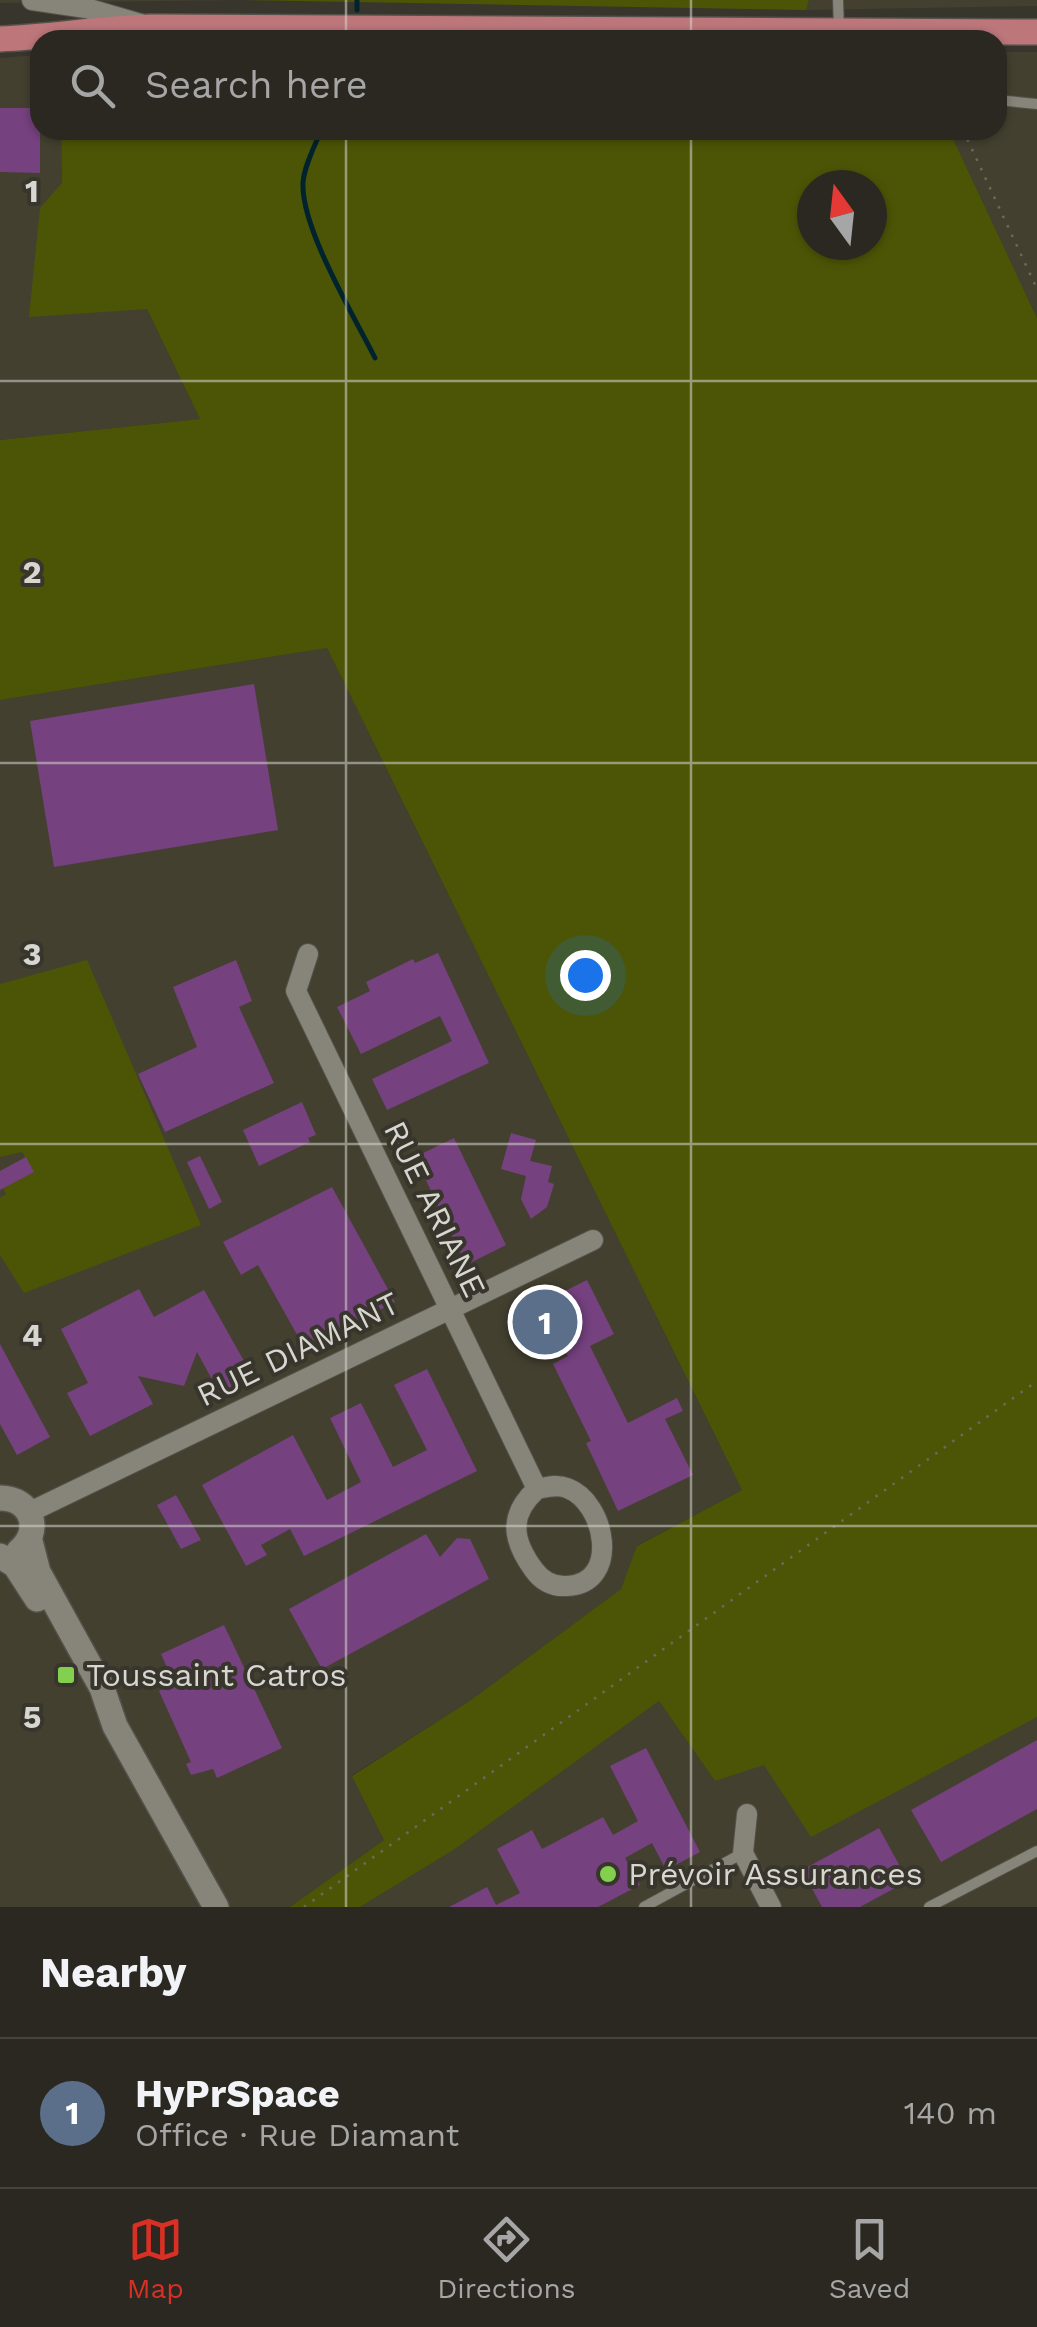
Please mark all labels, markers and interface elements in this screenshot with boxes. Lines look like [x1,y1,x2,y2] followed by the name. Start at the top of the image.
[30,30,1007,140] search box
[65,58,120,113] icon: search
[145,63,368,107] text: Search here
[797,170,887,260] north arrow
[25,172,39,210] text: 1
[22,553,42,591] text: 2
[23,935,41,973] text: 3
[560,950,611,1001] your location
[376,1115,494,1303] street label: RUE ARIANE
[191,1284,405,1414] street label: RUE DIAMANT
[512,1284,578,1360] pin: 1
[22,1316,42,1354] text: 4
[86,1656,346,1694] place label: Toussaint Catros
[55,1664,77,1686] marker: Toussaint Catros
[23,1698,41,1736] text: 5
[628,1855,923,1893] place label: Prévoir Assurances
[597,1863,619,1885] marker: Prévoir Assurances
[40,1948,187,1997] text: Nearby
[135,2072,340,2116] text: HyPrSpace
[66,2094,79,2132] text: 1
[904,2094,997,2132] text: 140 m
[135,2116,459,2154] text: Office · Rue Diamant
[127,2212,184,2305] tab: Map
[437,2212,576,2305] tab: Directions
[829,2212,910,2305] tab: Saved

